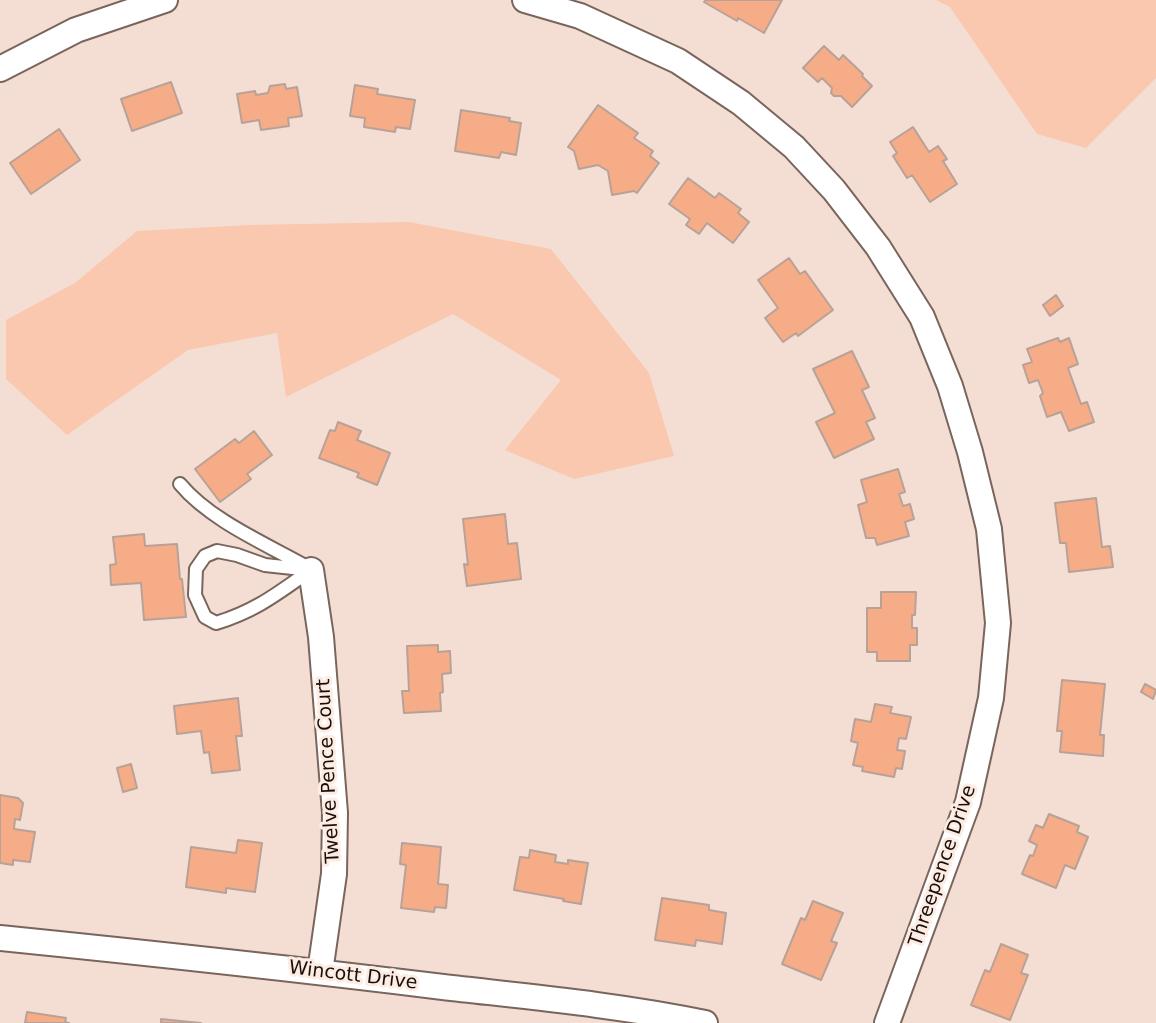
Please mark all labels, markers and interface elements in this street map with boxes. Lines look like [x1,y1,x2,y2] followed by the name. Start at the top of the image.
[313,678,345,864] street label: Twelve Pence Court
[905,782,981,950] street label: Threepence Drive
[287,957,419,995] street label: Wincott Drive

